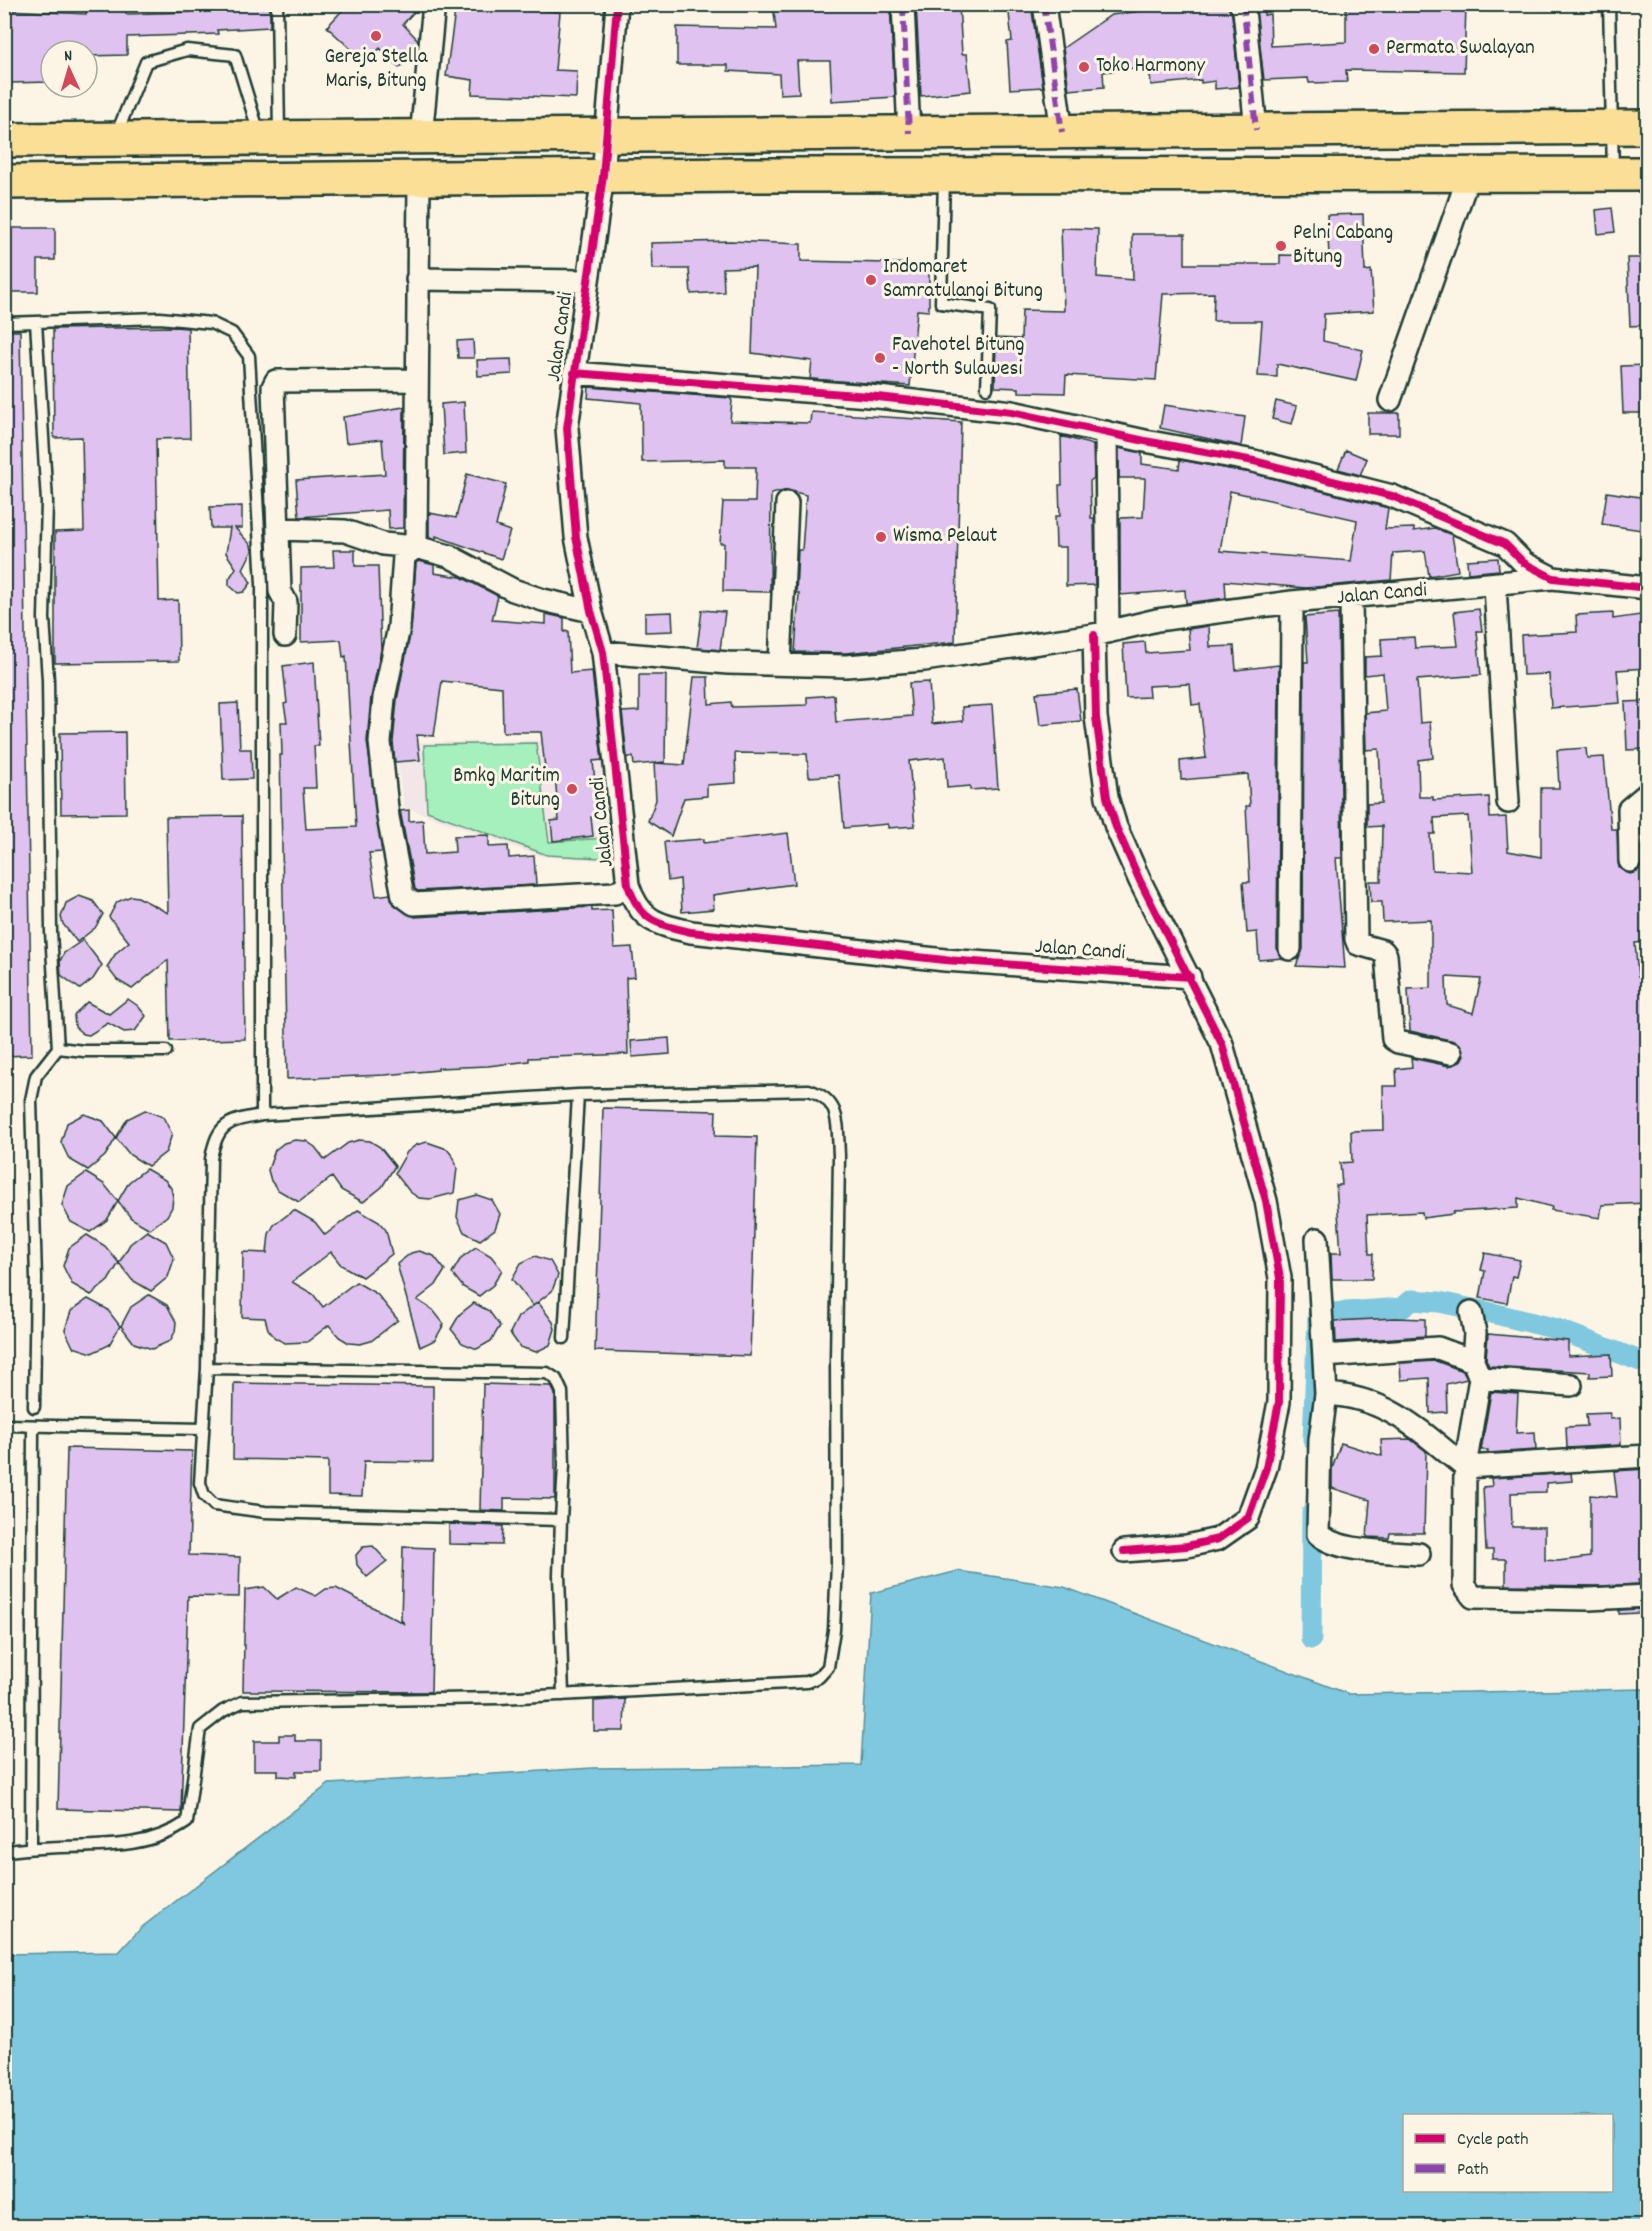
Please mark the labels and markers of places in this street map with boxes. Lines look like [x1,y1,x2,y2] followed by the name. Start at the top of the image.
[369,29,383,43] marker: Gereja Stella Maris, Bitung
[1386,34,1535,64] place label: Permata Swalayan
[1367,42,1381,56] marker: Permata Swalayan
[324,43,429,97] place label: Gereja Stella Maris, Bitung
[1096,52,1205,82] place label: Toko Harmony
[1077,60,1091,74] marker: Toko Harmony
[1293,219,1393,273] place label: Pelni Cabang Bitung
[1274,239,1288,253] marker: Pelni Cabang Bitung
[883,253,1043,307] place label: Indomaret Samratulangi Bitung
[864,273,878,287] marker: Indomaret Samratulangi Bitung
[892,331,1024,385] place label: Favehotel Bitung - North Sulawesi
[873,351,887,365] marker: Favehotel Bitung - North Sulawesi
[893,522,997,552] place label: Wisma Pelaut
[874,530,888,544] marker: Wisma Pelaut
[453,762,560,816] place label: Bmkg Maritim Bitung
[565,782,579,796] marker: Bmkg Maritim Bitung

